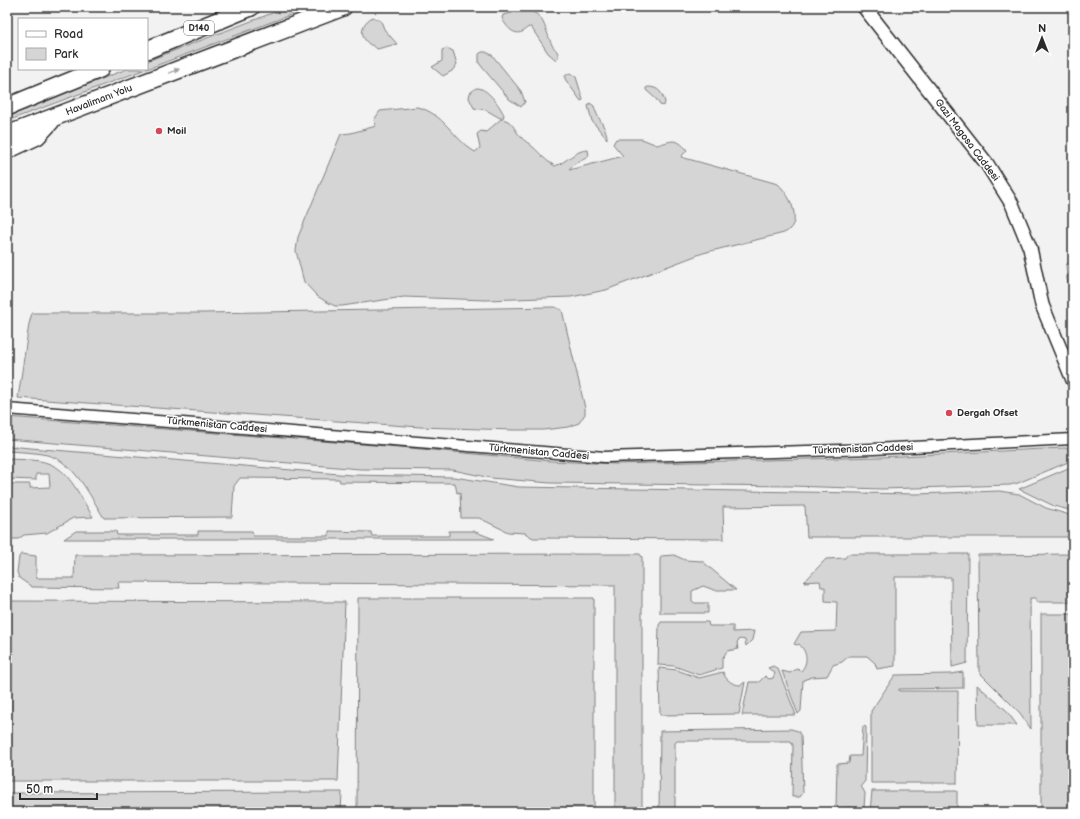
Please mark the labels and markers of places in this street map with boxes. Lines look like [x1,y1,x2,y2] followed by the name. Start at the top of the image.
[167,125,186,137] place label: Moil
[154,126,164,136] marker: Moil
[957,407,1019,419] place label: Dergah Ofset
[944,408,954,418] marker: Dergah Ofset

